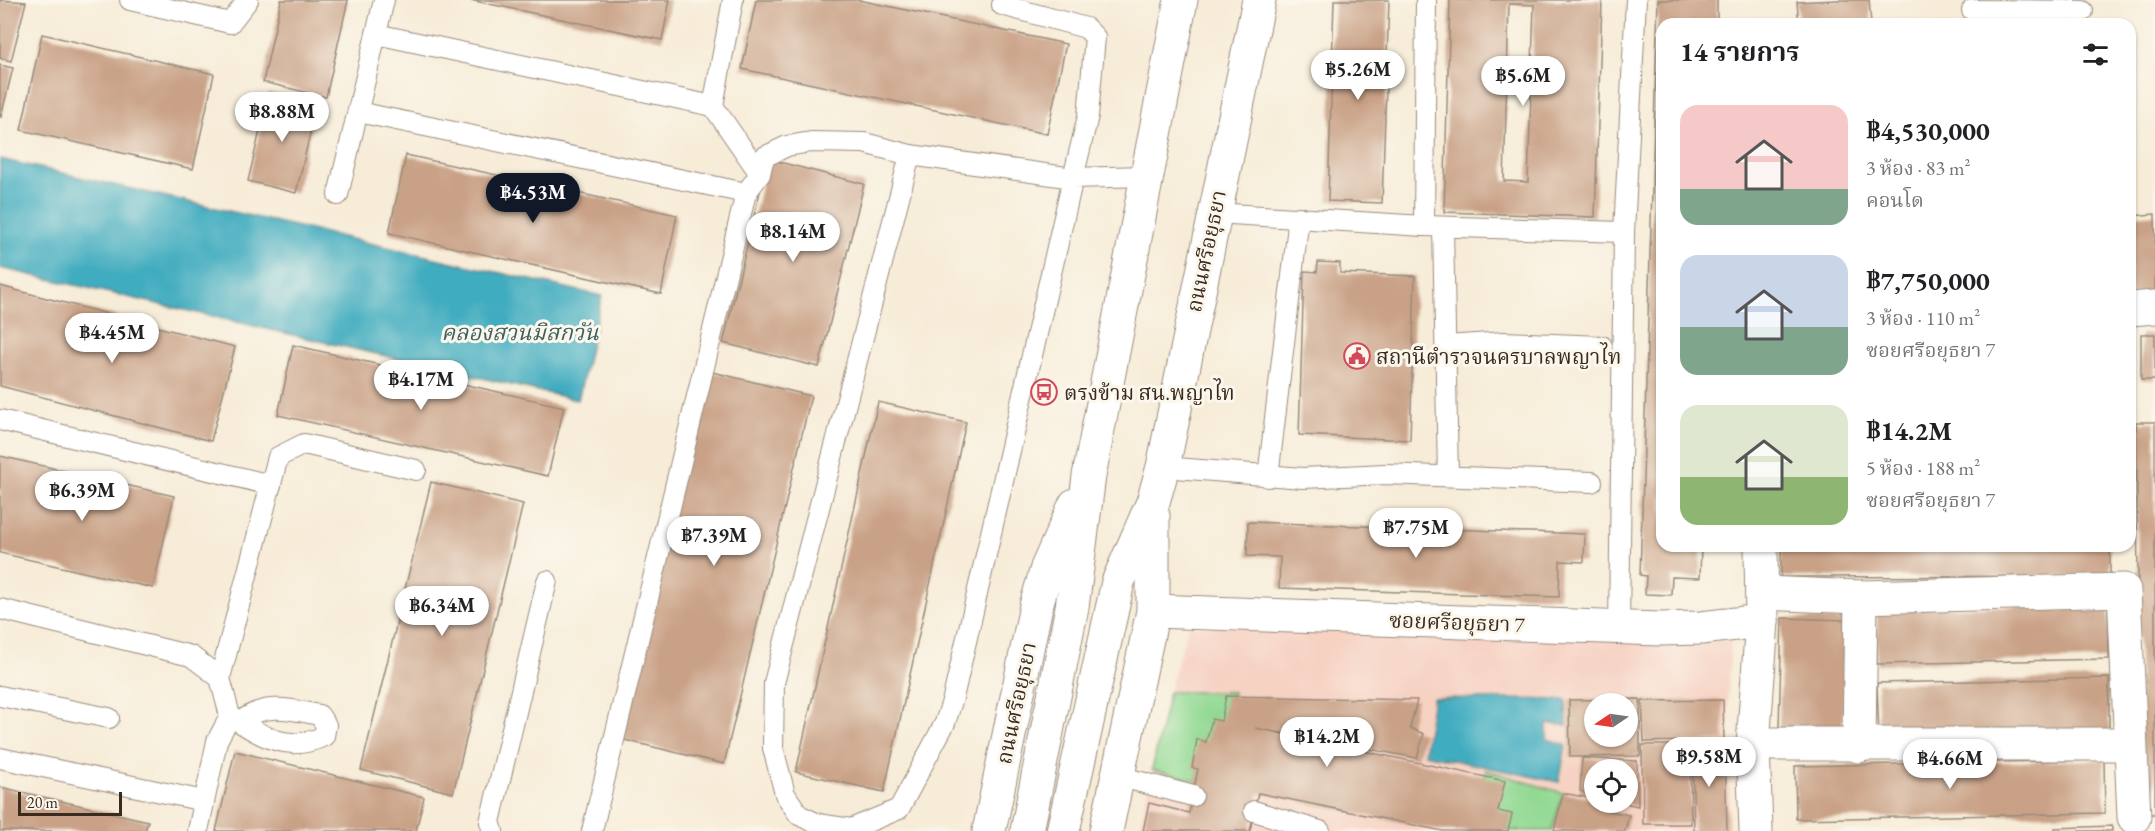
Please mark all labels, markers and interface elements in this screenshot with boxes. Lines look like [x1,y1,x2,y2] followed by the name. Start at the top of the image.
[1680,35,1799,69] text: 14 รายการ
[2079,38,2112,71] icon: filters
[1309,50,1407,101] pin: ฿5.26M
[1325,56,1391,82] text: ฿5.26M
[1481,56,1565,107] pin: ฿5.6M
[1495,62,1551,88] text: ฿5.6M
[233,92,331,143] pin: ฿8.88M
[249,98,315,124] text: ฿8.88M
[1866,114,1990,148] text: ฿4,530,000
[1728,129,1800,201] icon: home
[1866,155,1971,181] text: 3 ห้อง · 83 m²
[484,173,582,224] pin: ฿4.53M
[500,179,566,205] text: ฿4.53M
[1180,187,1233,315] street label: ถนนศรีอยุธยา
[1866,187,1924,213] text: คอนโด
[744,212,842,263] pin: ฿8.14M
[760,218,826,244] text: ฿8.14M
[1866,264,1990,298] text: ฿7,750,000
[1728,279,1800,351] icon: home
[1866,305,1980,331] text: 3 ห้อง · 110 m²
[63,313,161,364] pin: ฿4.45M
[441,318,599,347] water label: คลองสวนมิสกวัน
[79,319,145,345] text: ฿4.45M
[1866,337,1995,363] text: ซอยศรีอยุธยา 7
[1342,341,1372,371] public building icon: สถานีตำรวจนครบาลพญาไท
[1376,342,1621,370] place label: สถานีตำรวจนครบาลพญาไท
[372,360,470,411] pin: ฿4.17M
[388,366,454,392] text: ฿4.17M
[1029,377,1059,407] bus stop icon: ตรงข้าม สน.พญาไท
[1064,378,1235,406] place label: ตรงข้าม สน.พญาไท
[1866,414,1952,448] text: ฿14.2M
[1728,429,1800,501] icon: home
[1866,455,1980,481] text: 5 ห้อง · 188 m²
[33,471,131,522] pin: ฿6.39M
[49,477,115,503] text: ฿6.39M
[1866,487,1995,513] text: ซอยศรีอยุธยา 7
[1367,508,1465,559] pin: ฿7.75M
[1383,514,1449,540] text: ฿7.75M
[665,516,763,567] pin: ฿7.39M
[681,522,747,548] text: ฿7.39M
[393,586,491,637] pin: ฿6.34M
[409,592,475,618] text: ฿6.34M
[1389,606,1526,639] street label: ซอยศรีอยุธยา 7
[990,639,1043,767] street label: ถนนศรีอยุธยา
[1584,693,1638,747] north arrow
[1584,693,1638,813] map controls
[1278,717,1376,768] pin: ฿14.2M
[1294,723,1360,749] text: ฿14.2M
[1660,737,1758,788] pin: ฿9.58M
[1901,739,1999,790] pin: ฿4.66M
[1676,743,1742,769] text: ฿9.58M
[1917,745,1983,771] text: ฿4.66M
[1584,759,1638,813] button: locate
[18,789,122,816] scale bar
[27,792,58,813] text: 20 m

